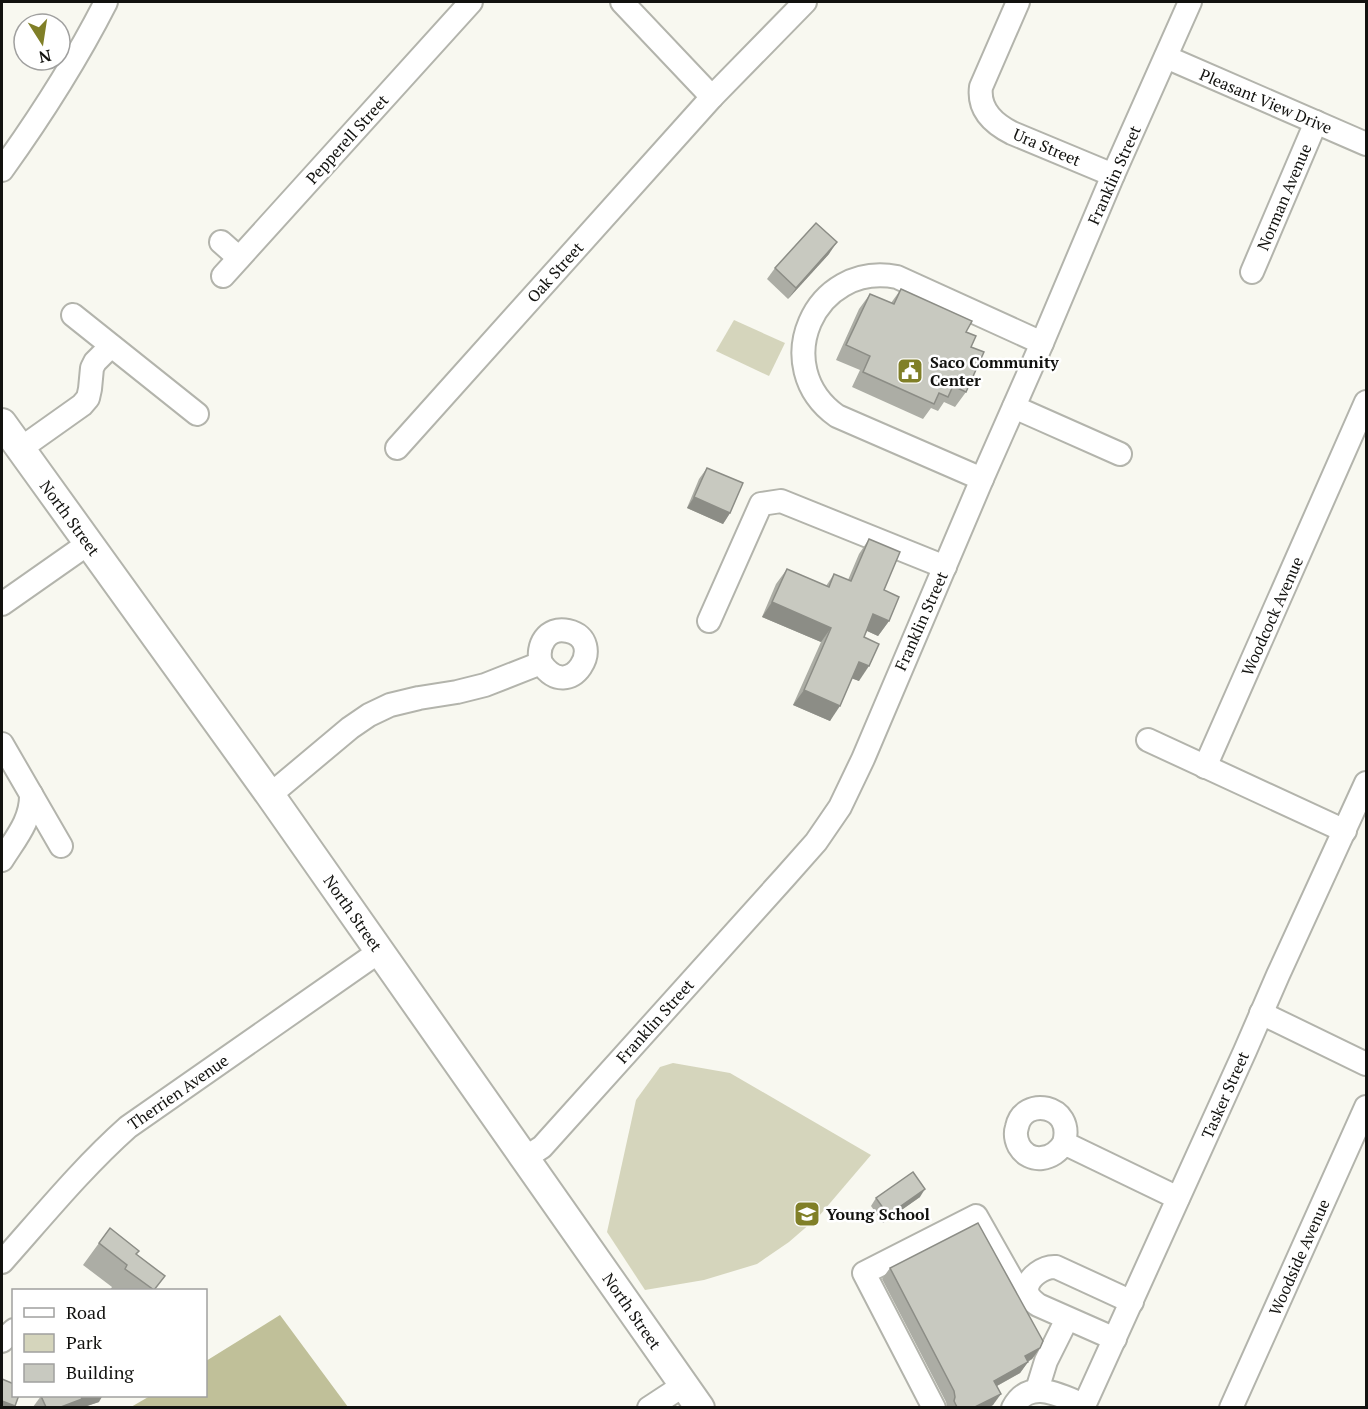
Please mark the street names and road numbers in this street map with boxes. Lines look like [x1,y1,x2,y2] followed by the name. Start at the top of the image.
[1196,63,1336,139] street label: Pleasant View Drive
[301,89,393,189] street label: Pepperell Street
[1082,122,1146,228] street label: Franklin Street
[1010,123,1084,171] street label: Ura Street
[1252,140,1316,254] street label: Norman Avenue
[522,237,588,307] street label: Oak Street
[35,476,105,560] street label: North Street
[1236,553,1308,679] street label: Woodcock Avenue
[889,568,953,674] street label: Franklin Street
[319,870,387,956] street label: North Street
[611,974,699,1068] street label: Franklin Street
[1196,1048,1254,1142] street label: Tasker Street
[123,1049,233,1135] street label: Therrien Avenue
[1264,1195,1334,1319] street label: Woodside Avenue
[598,1268,666,1354] street label: North Street

